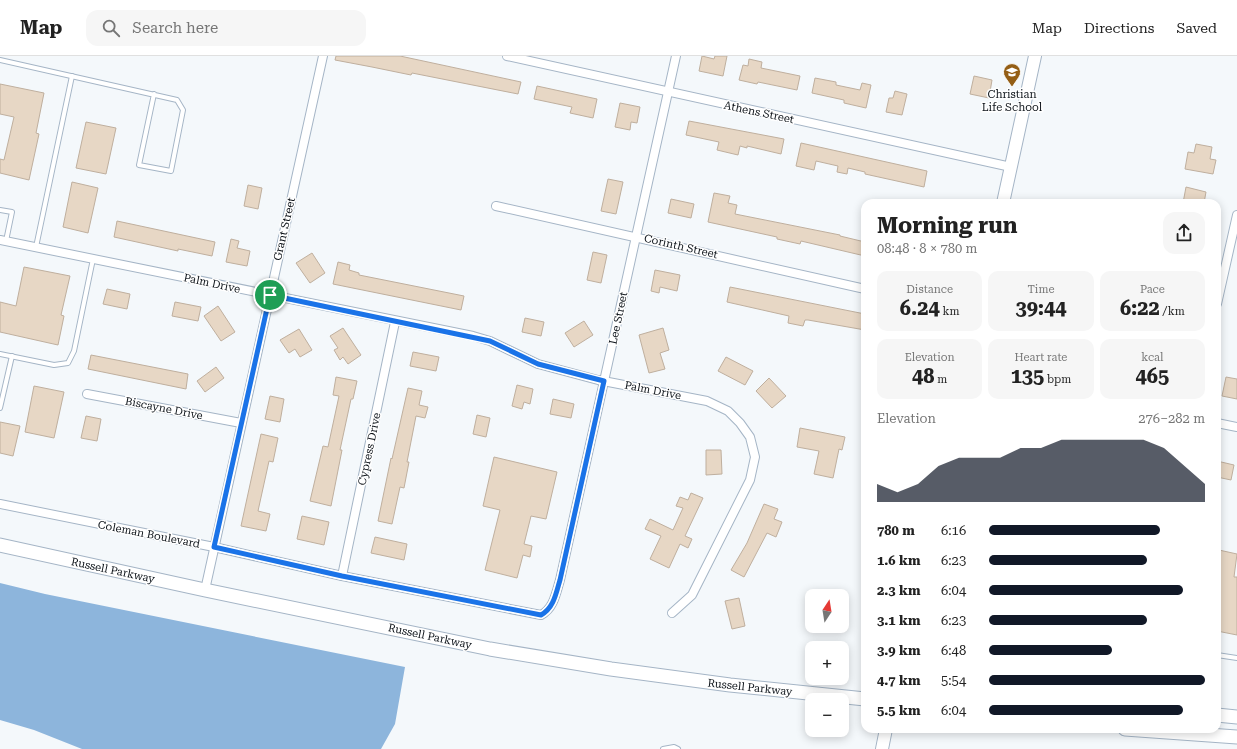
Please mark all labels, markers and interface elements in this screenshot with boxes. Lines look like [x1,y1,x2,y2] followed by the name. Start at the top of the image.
[86,10,366,46] search box
[20,16,62,39] text: Map
[100,17,122,39] icon: search
[132,19,218,37] text: Search here
[1032,20,1062,36] text: Map
[1084,20,1154,36] text: Directions
[1176,20,1217,36] text: Saved
[1002,62,1022,87] school or university icon: Christian Life School
[982,88,1043,114] place label: Christian Life School
[723,99,795,126] street label: Athens Street
[271,196,298,262] street label: Grant Street
[1163,212,1205,254] button: share
[877,213,1018,238] text: Morning run
[643,232,719,261] street label: Corinth Street
[877,241,977,256] text: 08:48 · 8 × 780 m
[182,271,241,296] street label: Palm Drive
[253,278,287,312] pin
[906,283,953,296] text: Distance
[1028,283,1054,296] text: Time
[1140,283,1165,296] text: Pace
[259,284,281,306] icon: arrive
[607,291,630,346] street label: Lee Street
[900,296,940,320] text: 6.24
[1015,296,1067,320] text: 39:44
[1120,296,1160,320] text: 6:22
[940,305,960,318] text: km
[1160,305,1185,318] text: /km
[905,351,955,364] text: Elevation
[1015,351,1067,364] text: Heart rate
[1141,351,1163,364] text: kcal
[912,364,934,388] text: 48
[1011,364,1044,388] text: 135
[1136,364,1169,388] text: 465
[934,373,947,386] text: m
[1044,373,1071,386] text: bpm
[623,379,682,402] street label: Palm Drive
[124,395,204,422] street label: Biscayne Drive
[355,411,384,487] street label: Cypress Drive
[877,411,936,426] text: Elevation
[1138,411,1205,426] text: 276–282 m
[97,518,201,551] street label: Coleman Boulevard
[877,523,915,538] text: 780 m
[941,523,966,538] text: 6:16
[877,553,920,568] text: 1.6 km
[941,553,966,568] text: 6:23
[70,555,156,586] street label: Russell Parkway
[877,583,920,598] text: 2.3 km
[941,583,966,598] text: 6:04
[805,589,849,633] north arrow
[805,589,849,737] map controls
[877,613,920,628] text: 3.1 km
[941,613,966,628] text: 6:23
[387,621,473,652] street label: Russell Parkway
[805,641,849,685] button: +
[877,643,920,658] text: 3.9 km
[941,643,966,658] text: 6:48
[877,673,920,688] text: 4.7 km
[941,673,966,688] text: 5:54
[707,677,794,698] street label: Russell Parkway
[805,693,849,737] button: −
[877,703,920,718] text: 5.5 km
[941,703,966,718] text: 6:04

